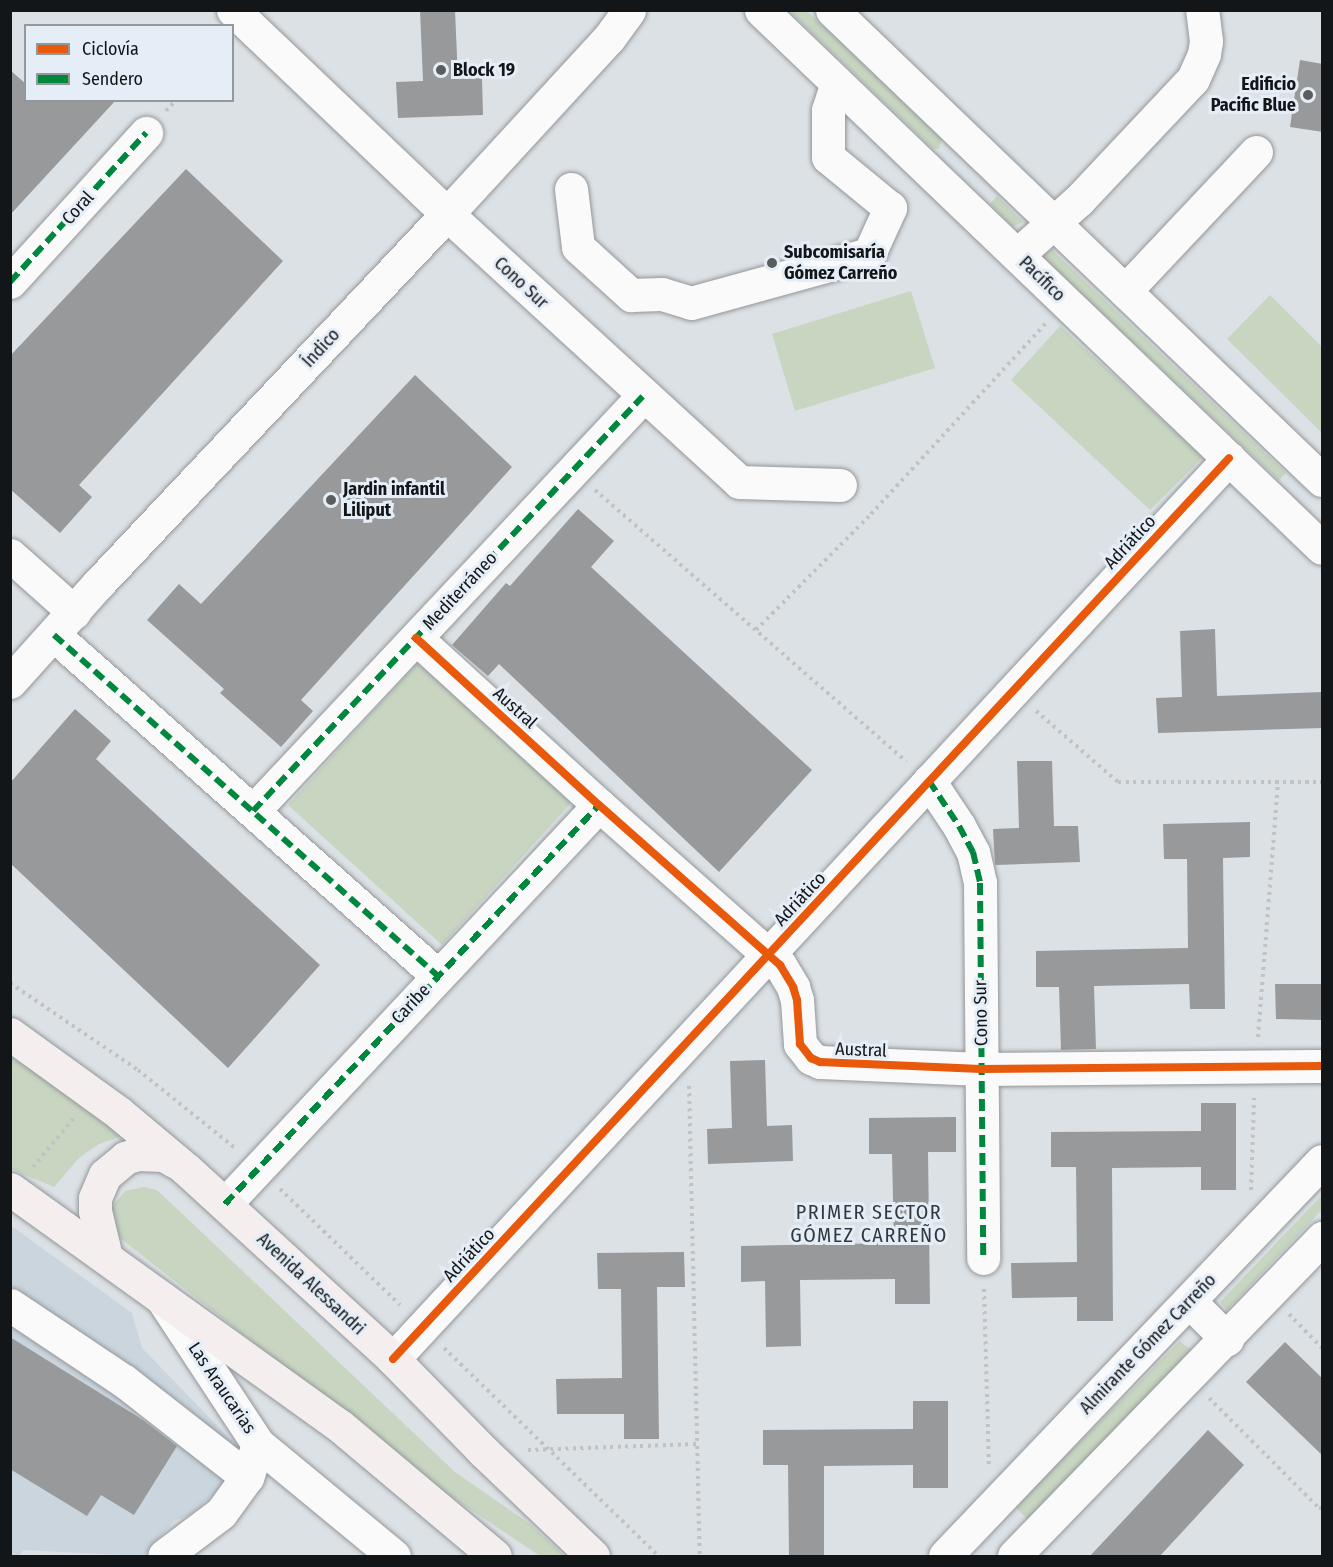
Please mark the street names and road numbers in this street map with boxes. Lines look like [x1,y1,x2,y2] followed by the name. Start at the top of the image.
[57,187,99,229] street label: Coral
[1014,252,1070,306] street label: Pacífico
[489,253,553,313] street label: Cono Sur
[298,324,344,372] street label: Índico
[1100,510,1160,574] street label: Adriático
[418,547,502,635] street label: Mediterráneo
[489,683,541,733] street label: Austral
[770,867,830,931] street label: Adriático
[387,979,435,1029] street label: Caribe
[970,980,992,1046] street label: Cono Sur
[835,1038,887,1062] street label: Austral
[439,1223,499,1287] street label: Adriático
[252,1228,370,1340] street label: Avenida Alessandri
[1075,1269,1221,1419] street label: Almirante Gómez Carreño
[184,1338,260,1438] street label: Las Araucarias

